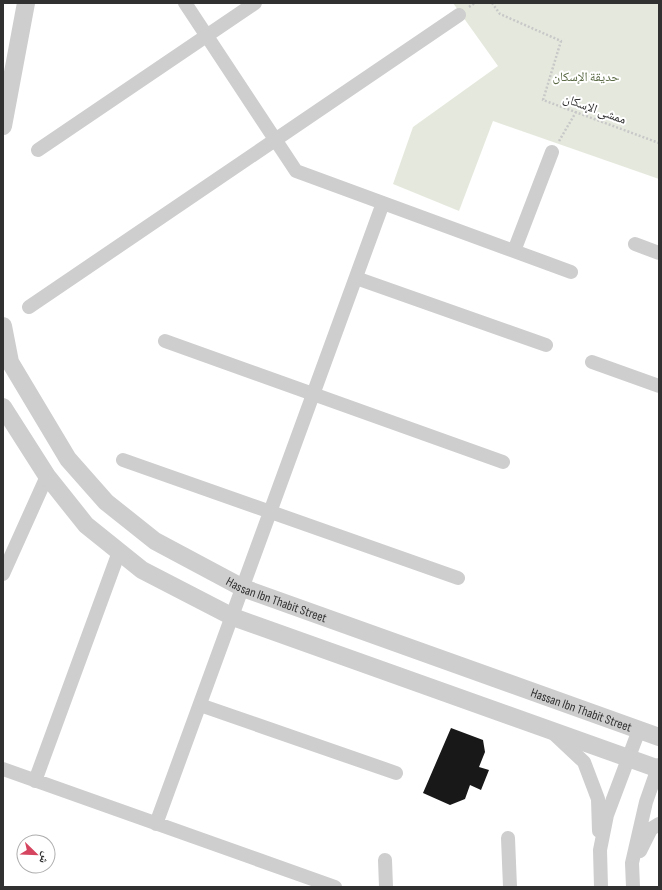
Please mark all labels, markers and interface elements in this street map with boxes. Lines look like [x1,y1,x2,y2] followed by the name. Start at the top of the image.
[552,69,620,85] park label: حديقة الإسكان
[561,90,629,128] street label: ممشى الإسكان
[223,574,329,626] street label: Hassan Ibn Thabit Street
[528,685,634,736] street label: Hassan Ibn Thabit Street
[16,834,56,874] north arrow
[35,849,53,866] text: ش

